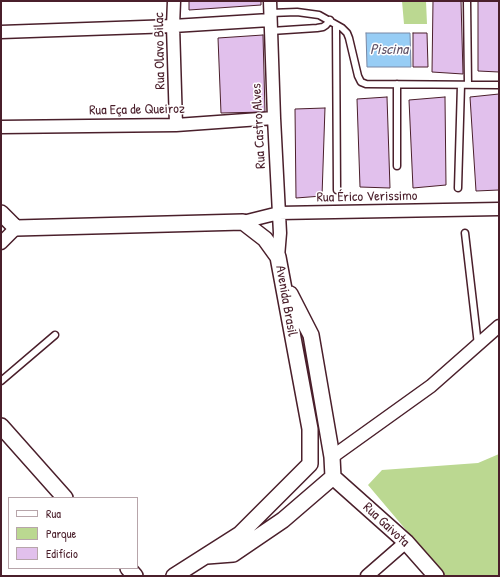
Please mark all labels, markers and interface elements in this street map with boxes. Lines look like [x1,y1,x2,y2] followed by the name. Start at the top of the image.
[151,12,169,90] street label: Rua Olavo Bilac
[370,41,408,59] water label: Piscina
[248,83,270,169] street label: Rua Castro Alves
[89,101,185,119] street label: Rua Eça de Queiroz
[317,188,417,206] street label: Rua Érico Verissimo
[271,264,301,338] street label: Avenida Brasil
[8,497,138,569] legend
[359,499,413,551] street label: Rua Gaivota
[46,505,61,522] text: Rua
[46,525,76,542] text: Parque
[46,545,78,562] text: Edifício

